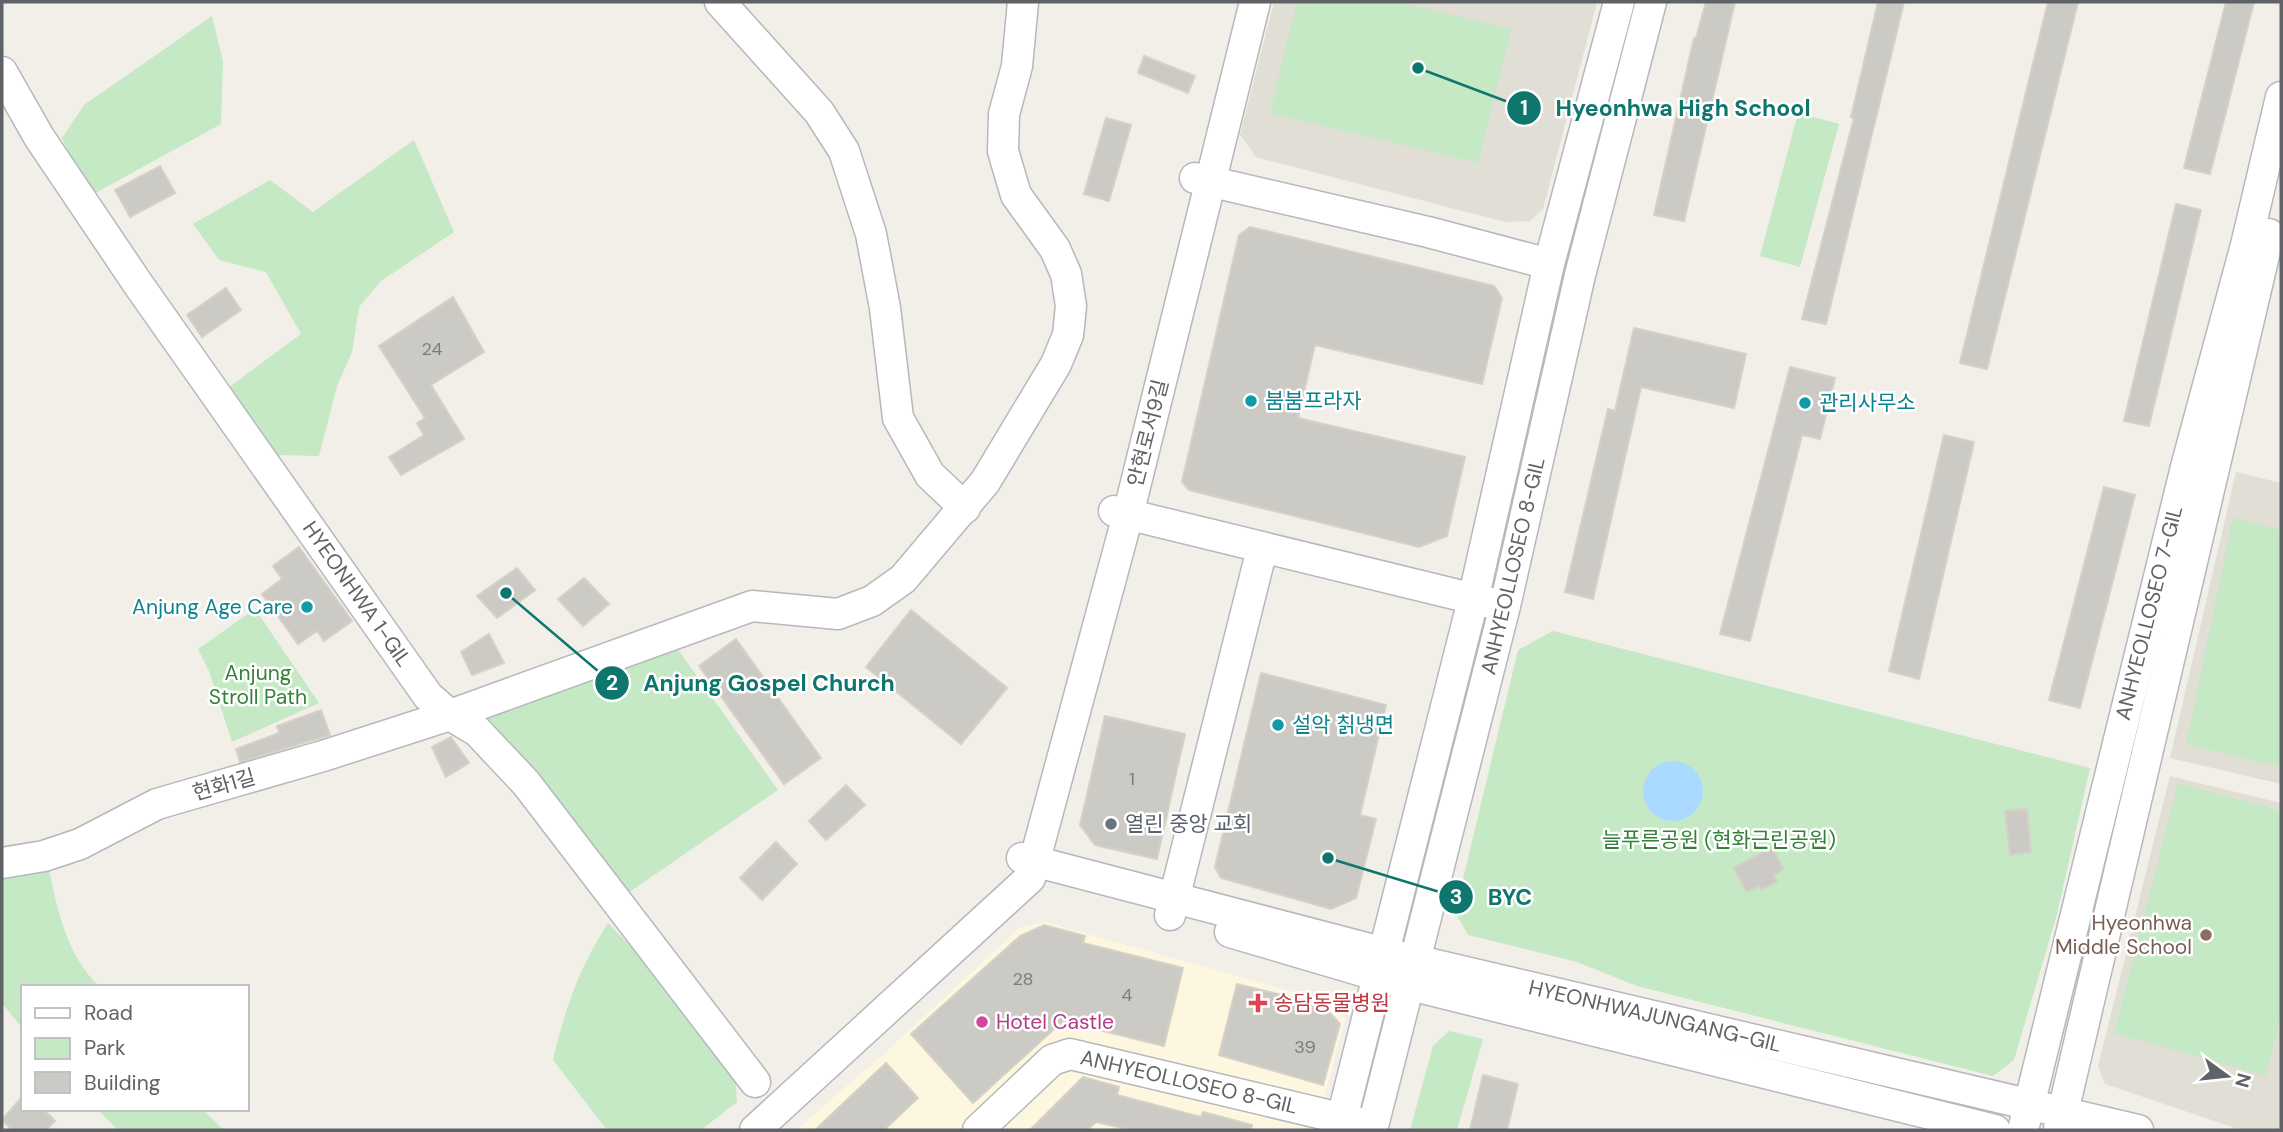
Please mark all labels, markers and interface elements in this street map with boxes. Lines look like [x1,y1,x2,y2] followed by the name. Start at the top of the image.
[1506,86,1824,130] callout: Hyeonhwa High School
[1555,93,1811,123] text: Hyeonhwa High School
[1520,94,1528,122] text: 1
[422,337,443,361] house number: 24
[1121,376,1175,490] street label: 안현로서9길
[1265,387,1362,415] place label: 붐붐프라자
[1819,389,1916,417] place label: 관리사무소
[1243,393,1259,409] marker: 붐붐프라자
[1797,395,1813,411] marker: 관리사무소
[1474,455,1552,677] street label: ANHYEOLLOSEO 8-GIL
[2109,503,2189,723] street label: ANHYEOLLOSEO 7-GIL
[296,516,418,672] street label: HYEONHWA 1-GIL
[132,593,293,621] place label: Anjung Age Care
[299,599,315,615] marker: Anjung Age Care
[209,659,307,711] park label: Anjung Stroll Path
[595,661,909,705] callout: Anjung Gospel Church
[643,668,895,698] text: Anjung Gospel Church
[606,669,618,697] text: 2
[1292,711,1394,739] place label: 설악 칡냉면
[1270,717,1286,733] marker: 설악 칡냉면
[189,763,259,807] street label: 현화1길
[1129,767,1135,791] house number: 1
[1125,810,1252,838] place label: 열린 중앙 교회
[1103,816,1119,832] marker: 열린 중앙 교회
[1602,826,1836,854] park label: 늘푸른공원 (현화근린공원)
[1438,875,1546,919] callout: BYC
[1488,882,1532,912] text: BYC
[1450,883,1462,911] text: 3
[2055,909,2192,961] place label: Hyeonhwa Middle School
[2198,927,2214,943] marker: Hyeonhwa Middle School
[1012,967,1034,991] house number: 28
[1526,973,1784,1059] street label: HYEONHWAJUNGANG-GIL
[1122,983,1133,1007] house number: 4
[21,985,248,1111] legend
[1274,989,1390,1017] place label: 송담동물병원
[1248,993,1268,1013] marker: 송담동물병원
[84,999,133,1027] text: Road
[996,1008,1114,1036] place label: Hotel Castle
[974,1014,990,1030] marker: Hotel Castle
[84,1034,126,1062] text: Park
[1294,1035,1316,1059] house number: 39
[2192,1041,2262,1111] north arrow
[1078,1043,1300,1121] street label: ANHYEOLLOSEO 8-GIL
[84,1069,161,1097] text: Building
[2229,1070,2257,1090] text: N

